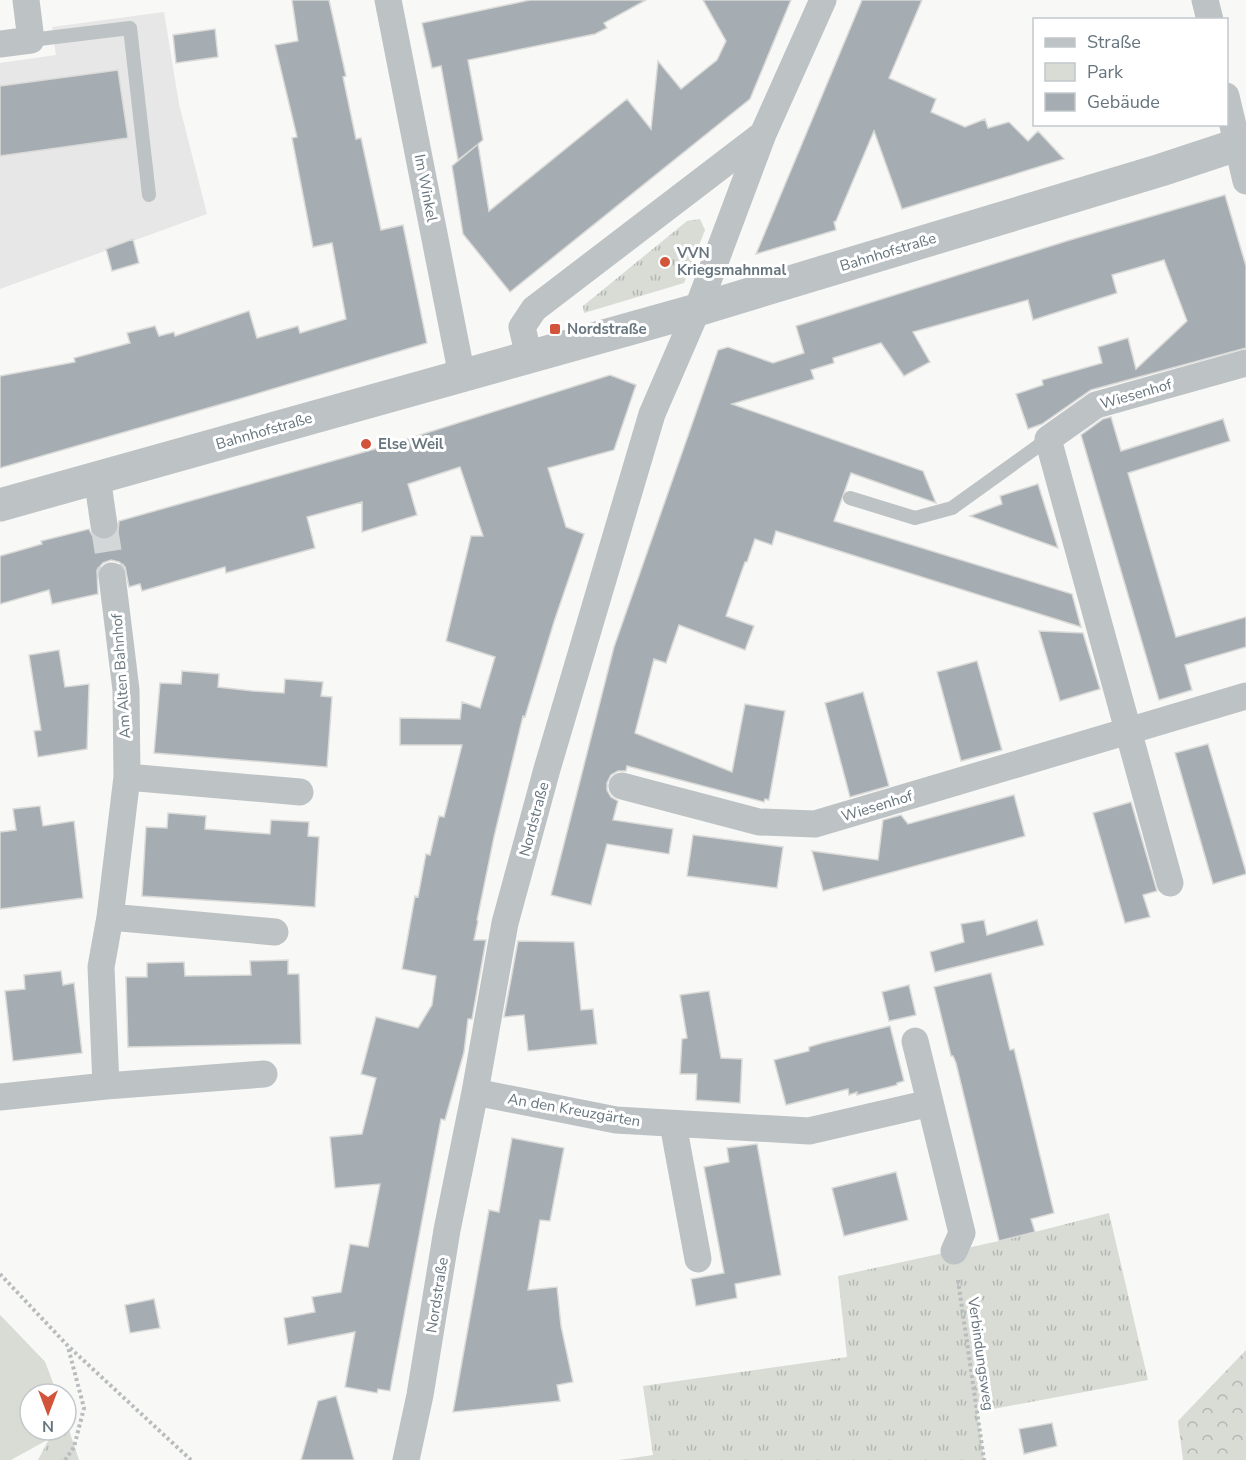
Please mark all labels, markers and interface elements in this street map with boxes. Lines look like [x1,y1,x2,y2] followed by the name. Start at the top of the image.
[1033,18,1228,126] legend
[1087,30,1141,54] text: Straße
[1087,60,1124,84] text: Park
[1087,90,1160,114] text: Gebäude
[410,152,442,224] street label: Im Winkel
[837,228,939,276] street label: Bahnhofstraße
[676,243,786,280] place label: VVN Kriegsmahnmal
[658,255,672,269] marker: VVN Kriegsmahnmal
[567,319,647,339] place label: Nordstraße
[548,322,562,336] marker: Nordstraße
[1098,374,1175,414] street label: Wiesenhof
[213,408,315,454] street label: Bahnhofstraße
[378,434,444,454] place label: Else Weil
[359,437,373,451] marker: Else Weil
[107,612,135,739] street label: Am Alten Bahnhof
[514,780,554,858] street label: Nordstraße
[839,785,916,826] street label: Wiesenhof
[506,1088,642,1132] street label: An den Kreuzgärten
[421,1256,453,1334] street label: Nordstraße
[963,1295,999,1412] street label: Verbindungsweg
[18,1382,78,1442] north arrow
[42,1415,54,1437] text: N

